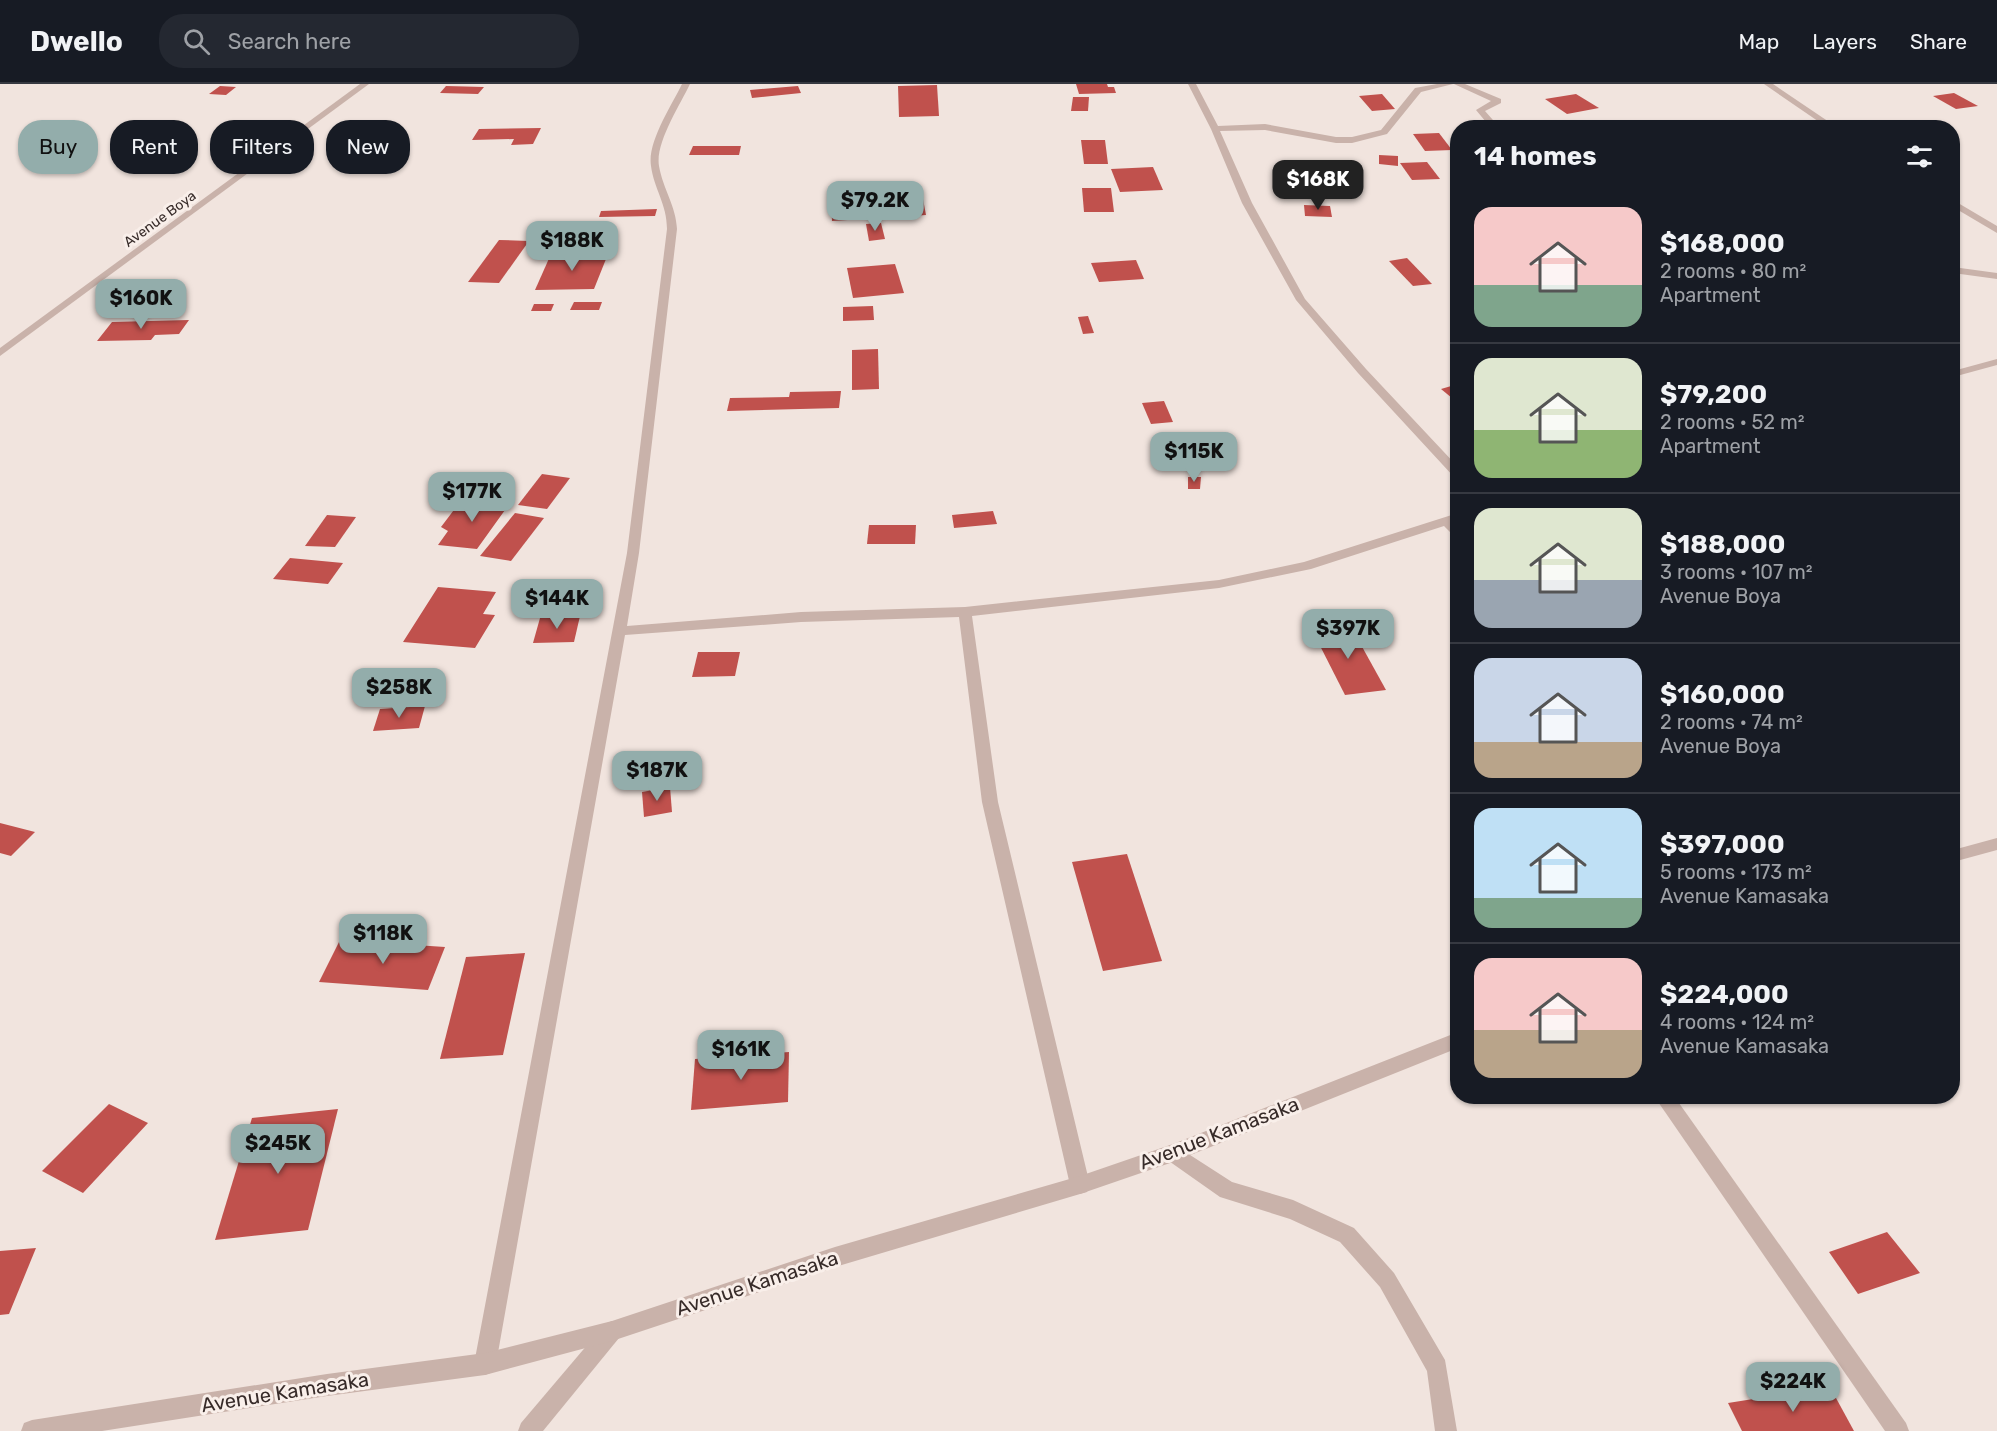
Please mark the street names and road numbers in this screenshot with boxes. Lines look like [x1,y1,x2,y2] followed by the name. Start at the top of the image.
[121,187,199,251] street label: Avenue Boya
[1136,1091,1302,1175] street label: Avenue Kamasaka
[673,1245,841,1321] street label: Avenue Kamasaka
[200,1367,370,1417] street label: Avenue Kamasaka

